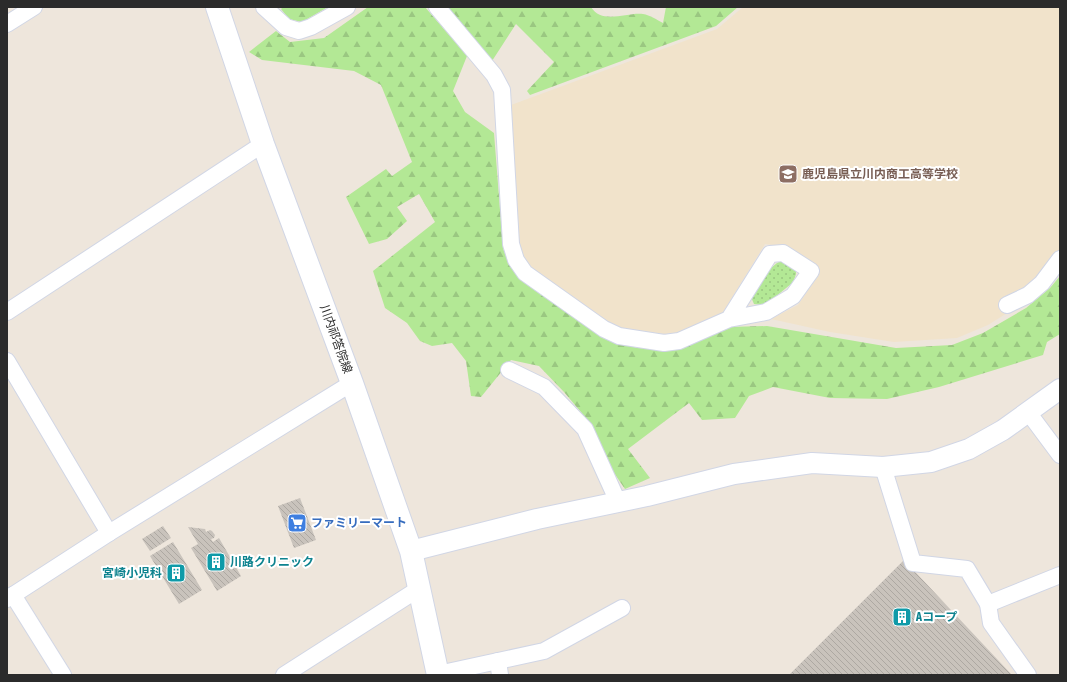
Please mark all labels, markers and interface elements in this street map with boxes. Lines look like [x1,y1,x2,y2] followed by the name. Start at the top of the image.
[777,163,799,185] school or university icon: 鹿児島県立川内商工高等学校
[802,167,958,181] place label: 鹿児島県立川内商工高等学校
[317,303,355,375] street label: 川内祁答院線
[286,512,308,534] supermarket icon: ファミリーマート
[311,516,407,530] place label: ファミリーマート
[205,551,227,573] building icon: 川路クリニック
[230,555,314,569] place label: 川路クリニック
[165,562,187,584] building icon: 宮崎小児科
[102,566,162,580] place label: 宮崎小児科
[891,606,913,628] building icon: Aコープ
[915,610,957,624] place label: Aコープ

